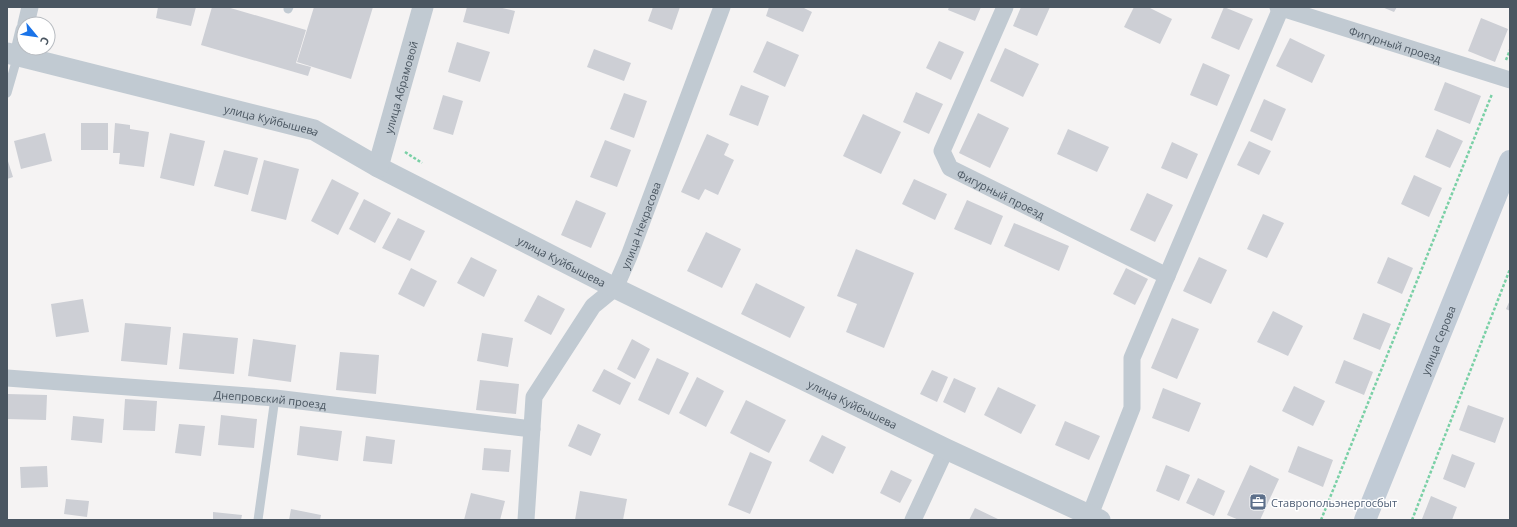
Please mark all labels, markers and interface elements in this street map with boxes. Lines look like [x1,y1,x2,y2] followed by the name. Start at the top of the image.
[16,16,56,56] north arrow
[1347,22,1444,66] street label: Фигурный проезд
[37,34,53,48] text: С
[380,39,421,135] street label: улица Абрамовой
[223,100,322,139] street label: улица Куйбышева
[955,165,1048,222] street label: Фигурный проезд
[617,179,664,271] street label: улица Некрасова
[515,232,609,290] street label: улица Куйбышева
[1417,303,1458,377] street label: улица Серова
[806,376,900,432] street label: улица Куйбышева
[213,386,328,412] street label: Днепровский проезд
[1248,492,1268,512] office icon: Ставропольэнергосбыт
[1271,495,1397,510] place label: Ставропольэнергосбыт

